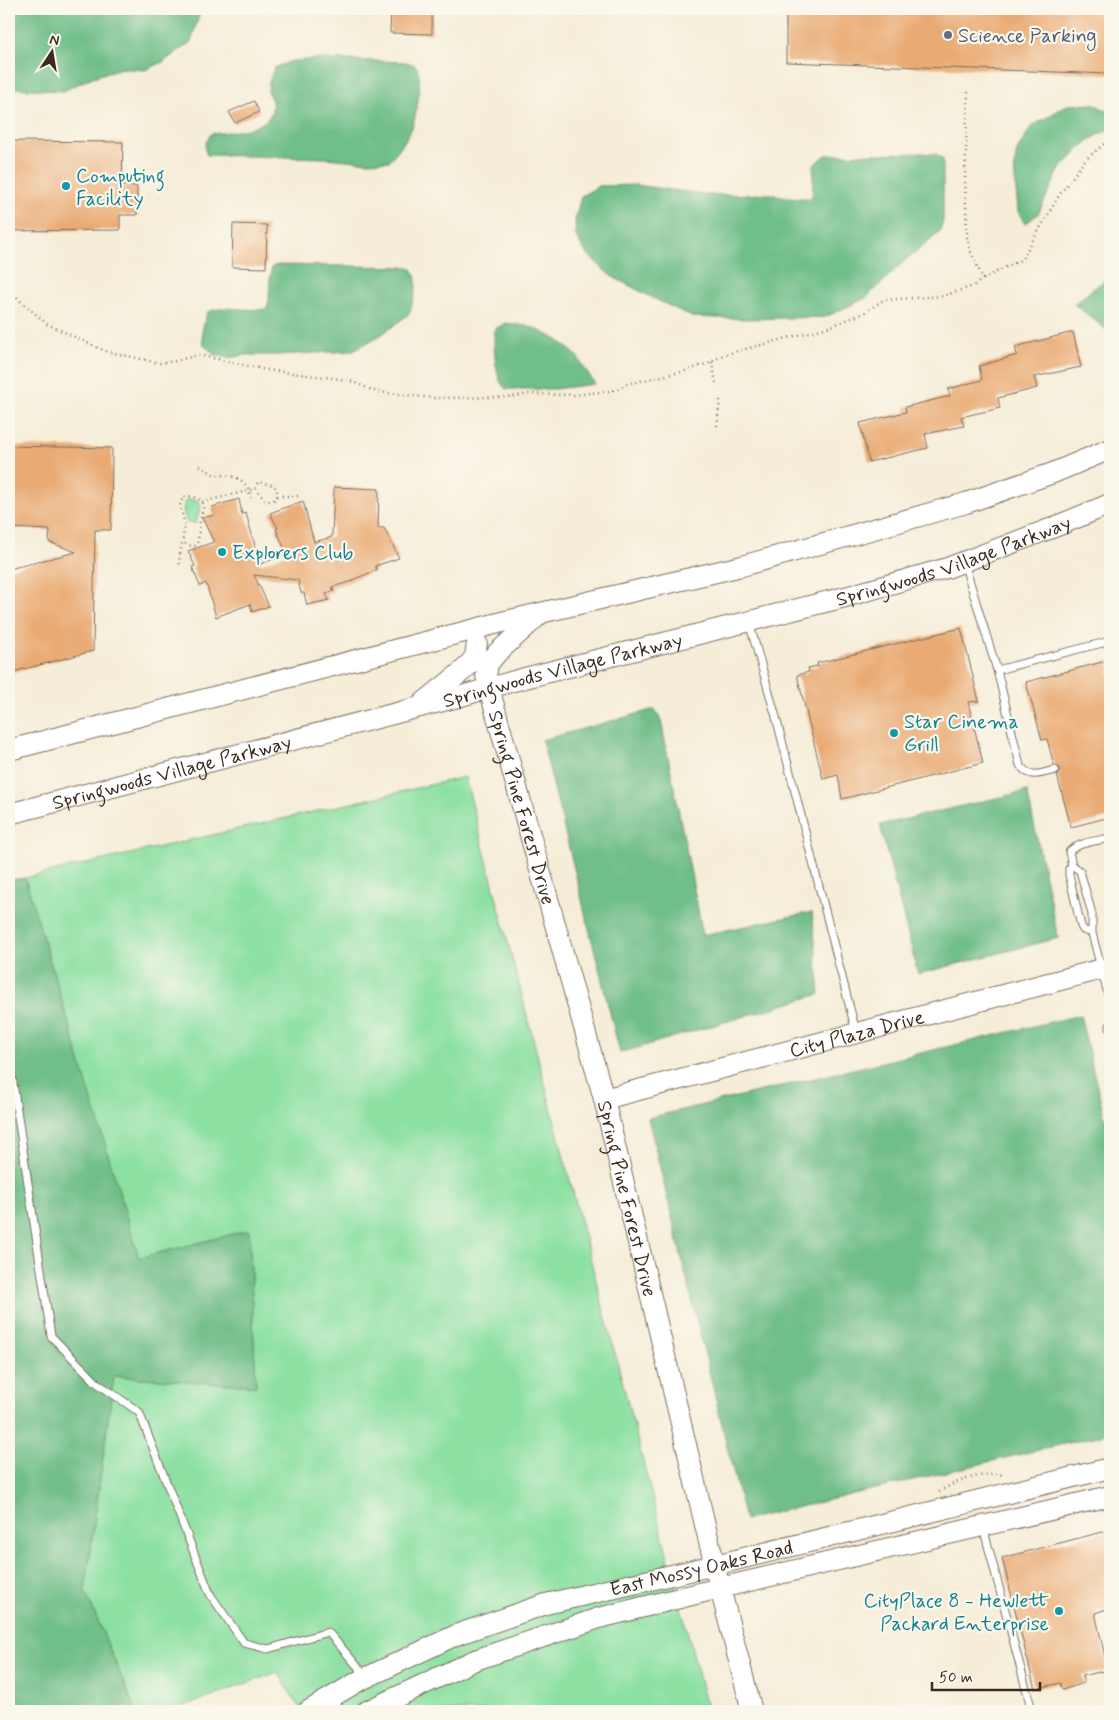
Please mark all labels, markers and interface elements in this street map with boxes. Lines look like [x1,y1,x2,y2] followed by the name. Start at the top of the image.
[958,23,1097,51] place label: Science Parking
[28,28,78,78] north arrow
[942,29,954,41] marker: Science Parking
[48,30,61,50] text: N
[76,163,165,213] place label: Computing Facility
[60,180,72,192] marker: Computing Facility
[833,510,1075,614] street label: Springwoods Village Parkway
[232,540,353,567] place label: Explorers Club
[216,546,228,558] marker: Explorers Club
[440,627,685,715] street label: Springwoods Village Parkway
[481,707,561,908] street label: Spring Pine Forest Drive
[904,709,1019,759] place label: Star Cinema Grill
[888,727,900,739] marker: Star Cinema Grill
[49,729,295,817] street label: Springwoods Village Parkway
[787,1004,927,1065] street label: City Plaza Drive
[590,1098,662,1300] street label: Spring Pine Forest Drive
[607,1534,796,1604] street label: East Mossy Oaks Road
[863,1588,1049,1638] place label: CityPlace 8 - Hewlett Packard Enterprise
[1053,1605,1065,1617] marker: CityPlace 8 - Hewlett Packard Enterprise
[932,1660,1039,1692] scale bar
[939,1668,973,1688] text: 50 m

